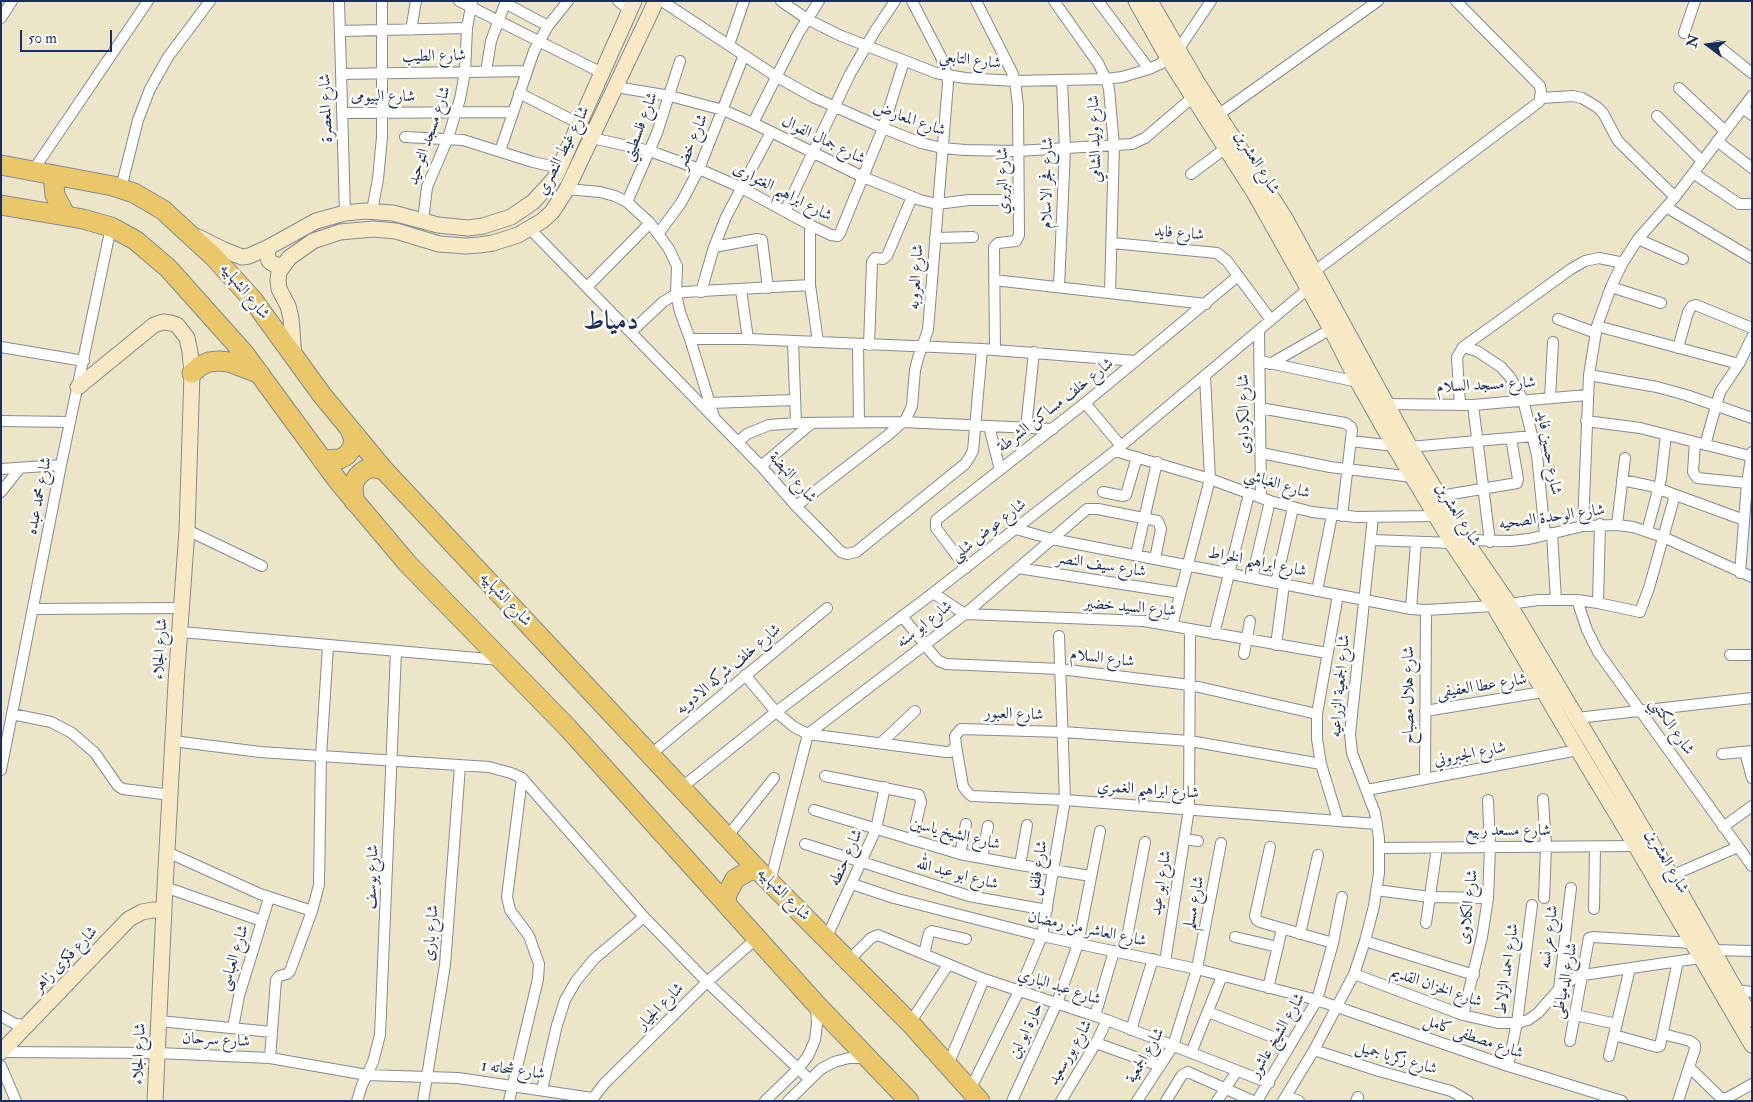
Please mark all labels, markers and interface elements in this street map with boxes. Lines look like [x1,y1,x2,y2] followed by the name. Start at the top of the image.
[22,20,115,52] scale bar
[1683,20,1733,70] north arrow
[28,29,57,48] text: 50 m
[1683,33,1703,49] text: N
[402,47,466,67] street label: شارع الطيب
[938,48,1002,74] street label: شارع التابعي
[316,73,338,143] street label: شارع المعصرة
[404,84,456,188] street label: شارع مسجد التوحيد
[351,88,415,108] street label: شارع البيومى
[619,90,663,164] street label: شارع فلسطيني
[1085,95,1107,183] street label: شارع وليد الشامي
[870,99,948,141] street label: شارع المعارض
[533,103,595,199] street label: شارع غيط النصري
[673,111,713,173] street label: شارع خضر
[778,113,868,169] street label: شارع جمال الفوال
[1229,128,1283,198] street label: شارع العشرين
[1038,137,1058,229] street label: شارع فجر الاسلام
[994,147,1014,215] street label: شارع البربري
[729,160,835,226] street label: شارع ابراهيم الغتوارى
[1153,222,1205,246] street label: شارع فايد
[905,244,929,310] street label: شارع العروبه
[215,260,273,324] street label: شارع الشهابيه
[584,307,638,339] district label: دمياط
[994,355,1118,457] street label: شارع خلف مساكن الشرطة
[1235,374,1255,454] street label: شارع الكرداوى
[1436,374,1536,398] street label: شارع مسجد السلام
[1531,409,1565,497] street label: شارع حسين فايد
[764,448,820,508] street label: شارع النهضة
[23,456,57,536] street label: شارع محمد عبده
[1242,466,1312,504] street label: شارع الغباشي
[1430,480,1484,550] street label: شارع العشرين
[947,495,1031,567] street label: شارع عوض شلبى
[1498,501,1606,535] street label: شارع الوحدة الصحيه
[1206,544,1308,582] street label: شارع ابراهيم الخراط
[1055,549,1147,583] street label: شارع سيف النصر
[475,569,535,631] street label: شارع الشهابيه
[1083,594,1177,622] street label: شارع السيد خضير
[893,597,957,653] street label: شارع ابو سنه
[149,617,173,681] street label: شارع الجلاء
[673,621,785,719] street label: شارع خلف شركه الادويه
[1327,634,1355,738] street label: شارع الجمعية الزراعيه
[1069,646,1135,672] street label: شارع السلام
[1400,646,1420,744] street label: شارع هلال مصباح
[1435,670,1529,704] street label: شارع عطا العفيفى
[1644,695,1698,759] street label: شارع الكتبي
[984,704,1044,726] street label: شارع العبور
[1432,739,1508,771] street label: شارع الجبروني
[1096,778,1200,804] street label: شارع ابراهيم الغمري
[908,815,1002,855] street label: شارع الشيخ ياسين
[1465,822,1551,842] street label: شارع مسعد ربيع
[826,827,868,889] street label: شارع حنطه
[1640,827,1692,897] street label: شارع العشرين
[1025,839,1053,897] street label: شارع فلفل
[362,844,384,910] street label: شارع يوسف
[1147,849,1177,917] street label: شارع ابو عيد
[914,855,1000,895] street label: شارع ابو عبد الله
[752,864,814,926] street label: شارع الشهابيه
[1455,869,1483,945] street label: شارع الكلاوى
[1180,875,1210,931] street label: شارع مسلم
[420,904,444,962] street label: شارع بارى
[1537,904,1563,970] street label: شارع عرنسه
[1026,908,1148,952] street label: شارع العاشر من رمضان
[1492,922,1524,1016] street label: شارع احمد الزلاط
[30,923,102,997] street label: شارع فكرى زاهر
[216,923,254,993] street label: شارع العباسى
[1549,941,1583,1021] street label: شارع الدمياطى
[1388,963,1484,1013] street label: شارع الخزان القديم
[1015,966,1103,1010] street label: شارع عبد الباري
[633,979,689,1035] street label: شارع الجيار
[1246,990,1310,1082] street label: شارع الشيخ عاشور
[1006,1000,1048,1062] street label: حارة ابو لبن
[1420,1012,1526,1064] street label: شارع مصطفى كامل
[1045,1017,1097,1089] street label: شارع بورسعيد
[129,1023,151,1085] street label: شارع الجلاء
[1122,1025,1170,1087] street label: شارع الجمعية
[182,1030,250,1052] street label: شارع سرحان
[1353,1038,1439,1080] street label: شارع زكريا جميل
[480,1057,546,1085] street label: شارع شحاته 1

